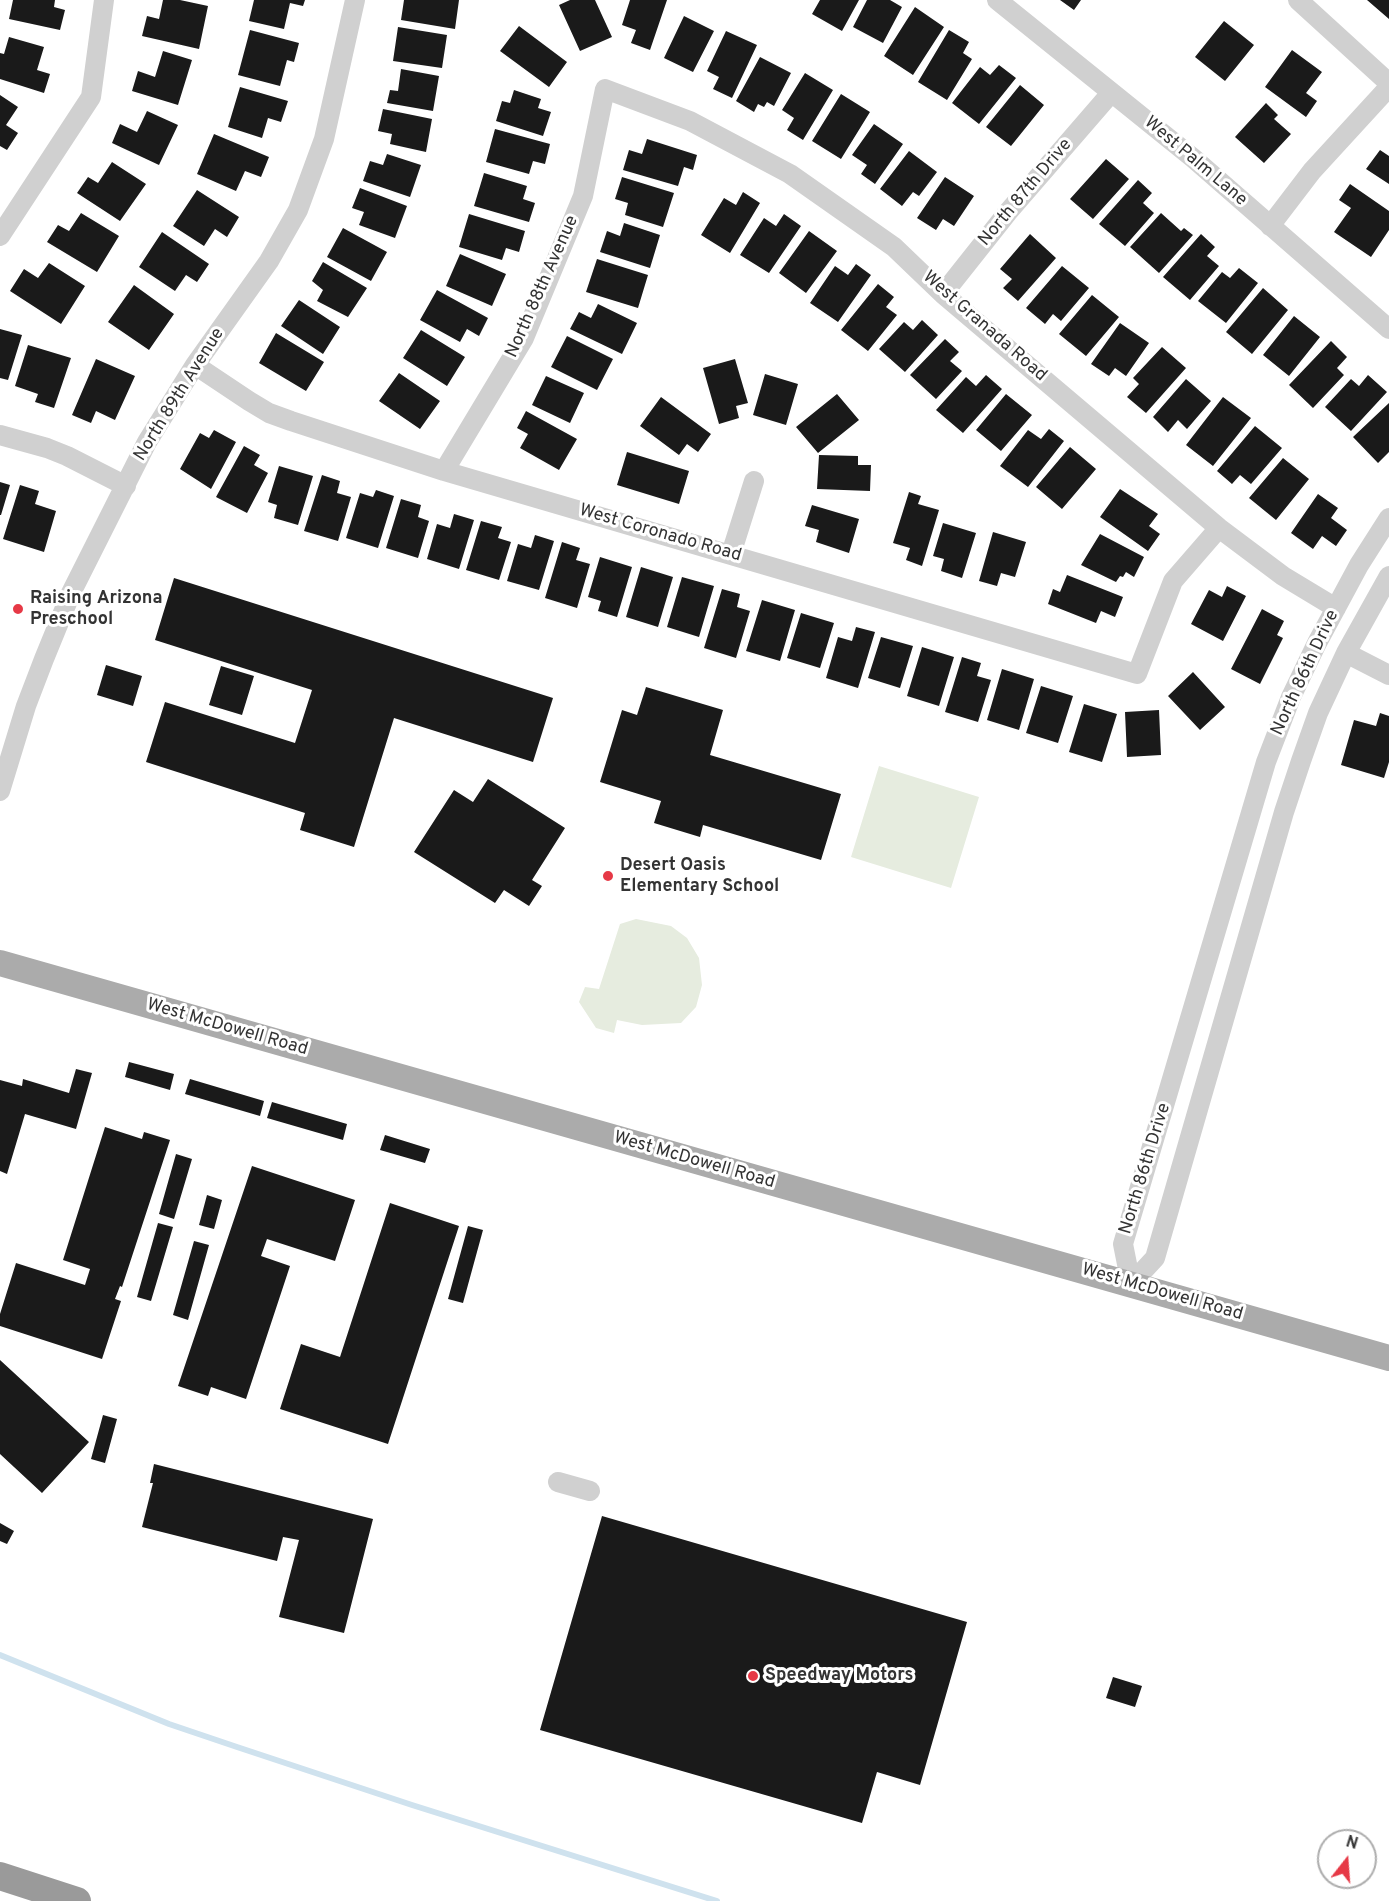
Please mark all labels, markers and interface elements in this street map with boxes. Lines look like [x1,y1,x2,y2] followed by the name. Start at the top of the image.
[1139,113,1251,211] street label: West Palm Lane
[975,135,1077,251] street label: North 87th Drive
[502,213,584,361] street label: North 88th Avenue
[917,267,1051,387] street label: West Granada Road
[130,324,230,466] street label: North 89th Avenue
[576,500,744,568] street label: West Coronado Road
[30,588,162,630] place label: Raising Arizona Preschool
[11,602,25,616] marker: Raising Arizona Preschool
[1267,607,1345,739] street label: North 86th Drive
[620,855,779,898] place label: Desert Oasis Elementary School
[601,869,615,883] marker: Desert Oasis Elementary School
[144,995,310,1061] street label: West McDowell Road
[1116,1101,1176,1237] street label: North 86th Drive
[611,1128,777,1194] street label: West McDowell Road
[1079,1260,1245,1326] street label: West McDowell Road
[765,1665,913,1687] place label: Speedway Motors
[746,1669,760,1683] marker: Speedway Motors
[1317,1829,1377,1889] north arrow
[1343,1832,1360,1855] text: N

